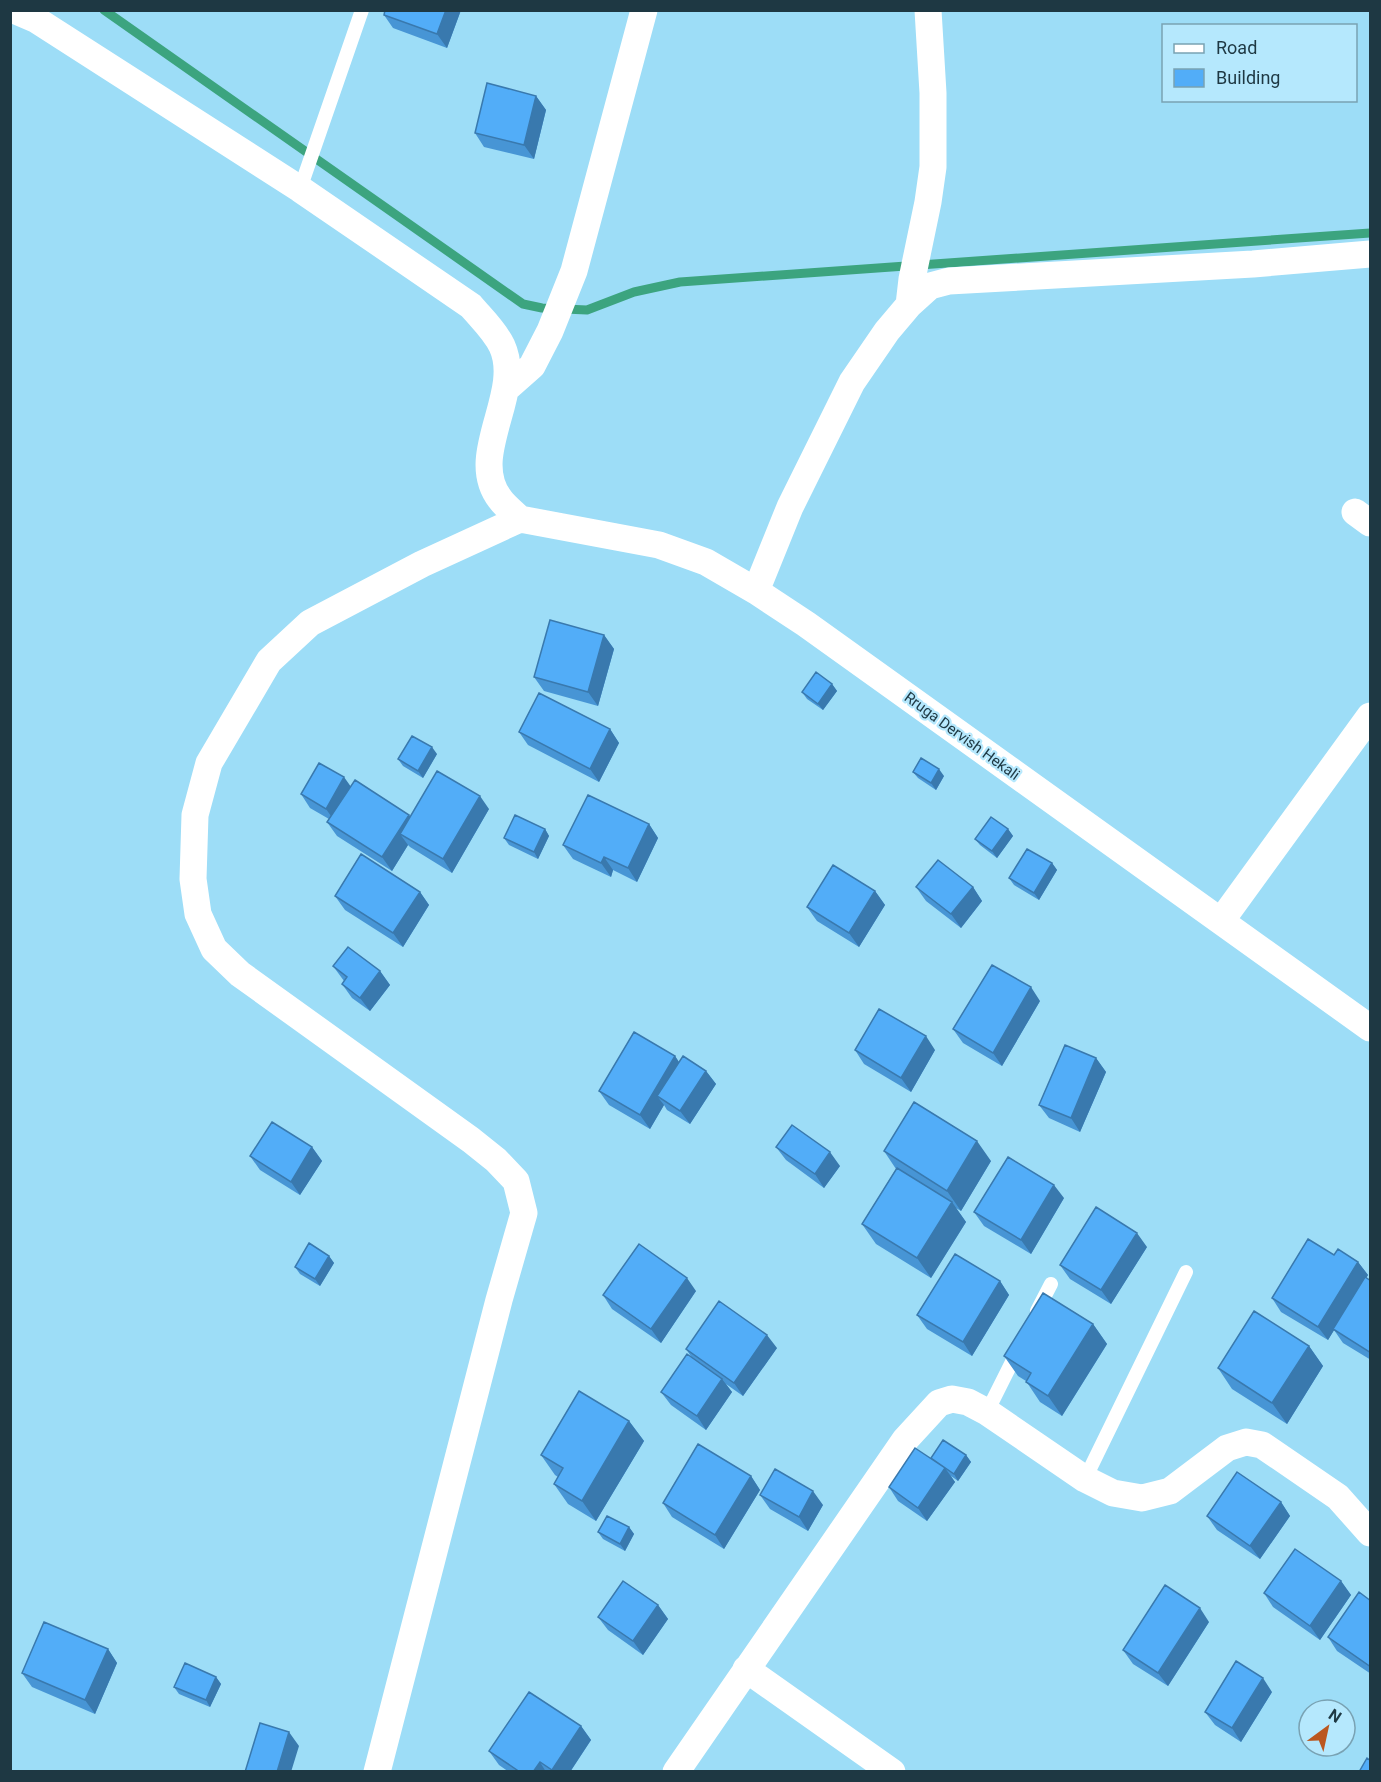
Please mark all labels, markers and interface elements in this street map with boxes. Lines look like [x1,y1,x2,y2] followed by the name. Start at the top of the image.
[1162,24,1357,102] legend
[1216,37,1257,58] text: Road
[1216,67,1280,88] text: Building
[901,688,1023,784] street label: Rruga Dervish Hekali
[1297,1698,1357,1758] north arrow
[1325,1705,1345,1727] text: N

